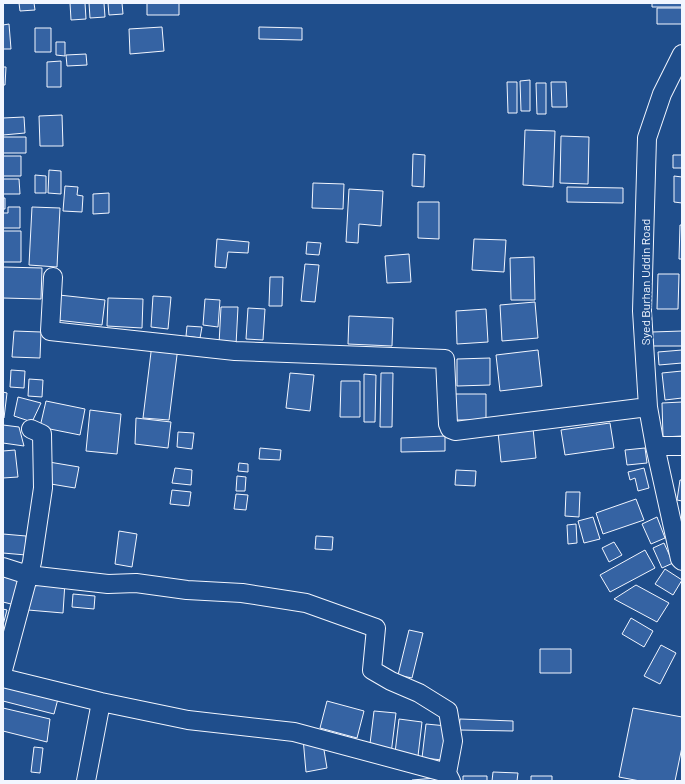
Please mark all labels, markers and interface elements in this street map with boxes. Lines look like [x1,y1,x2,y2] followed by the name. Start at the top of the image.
[638,219,652,345] street label: Syed Burhan Uddin Road

